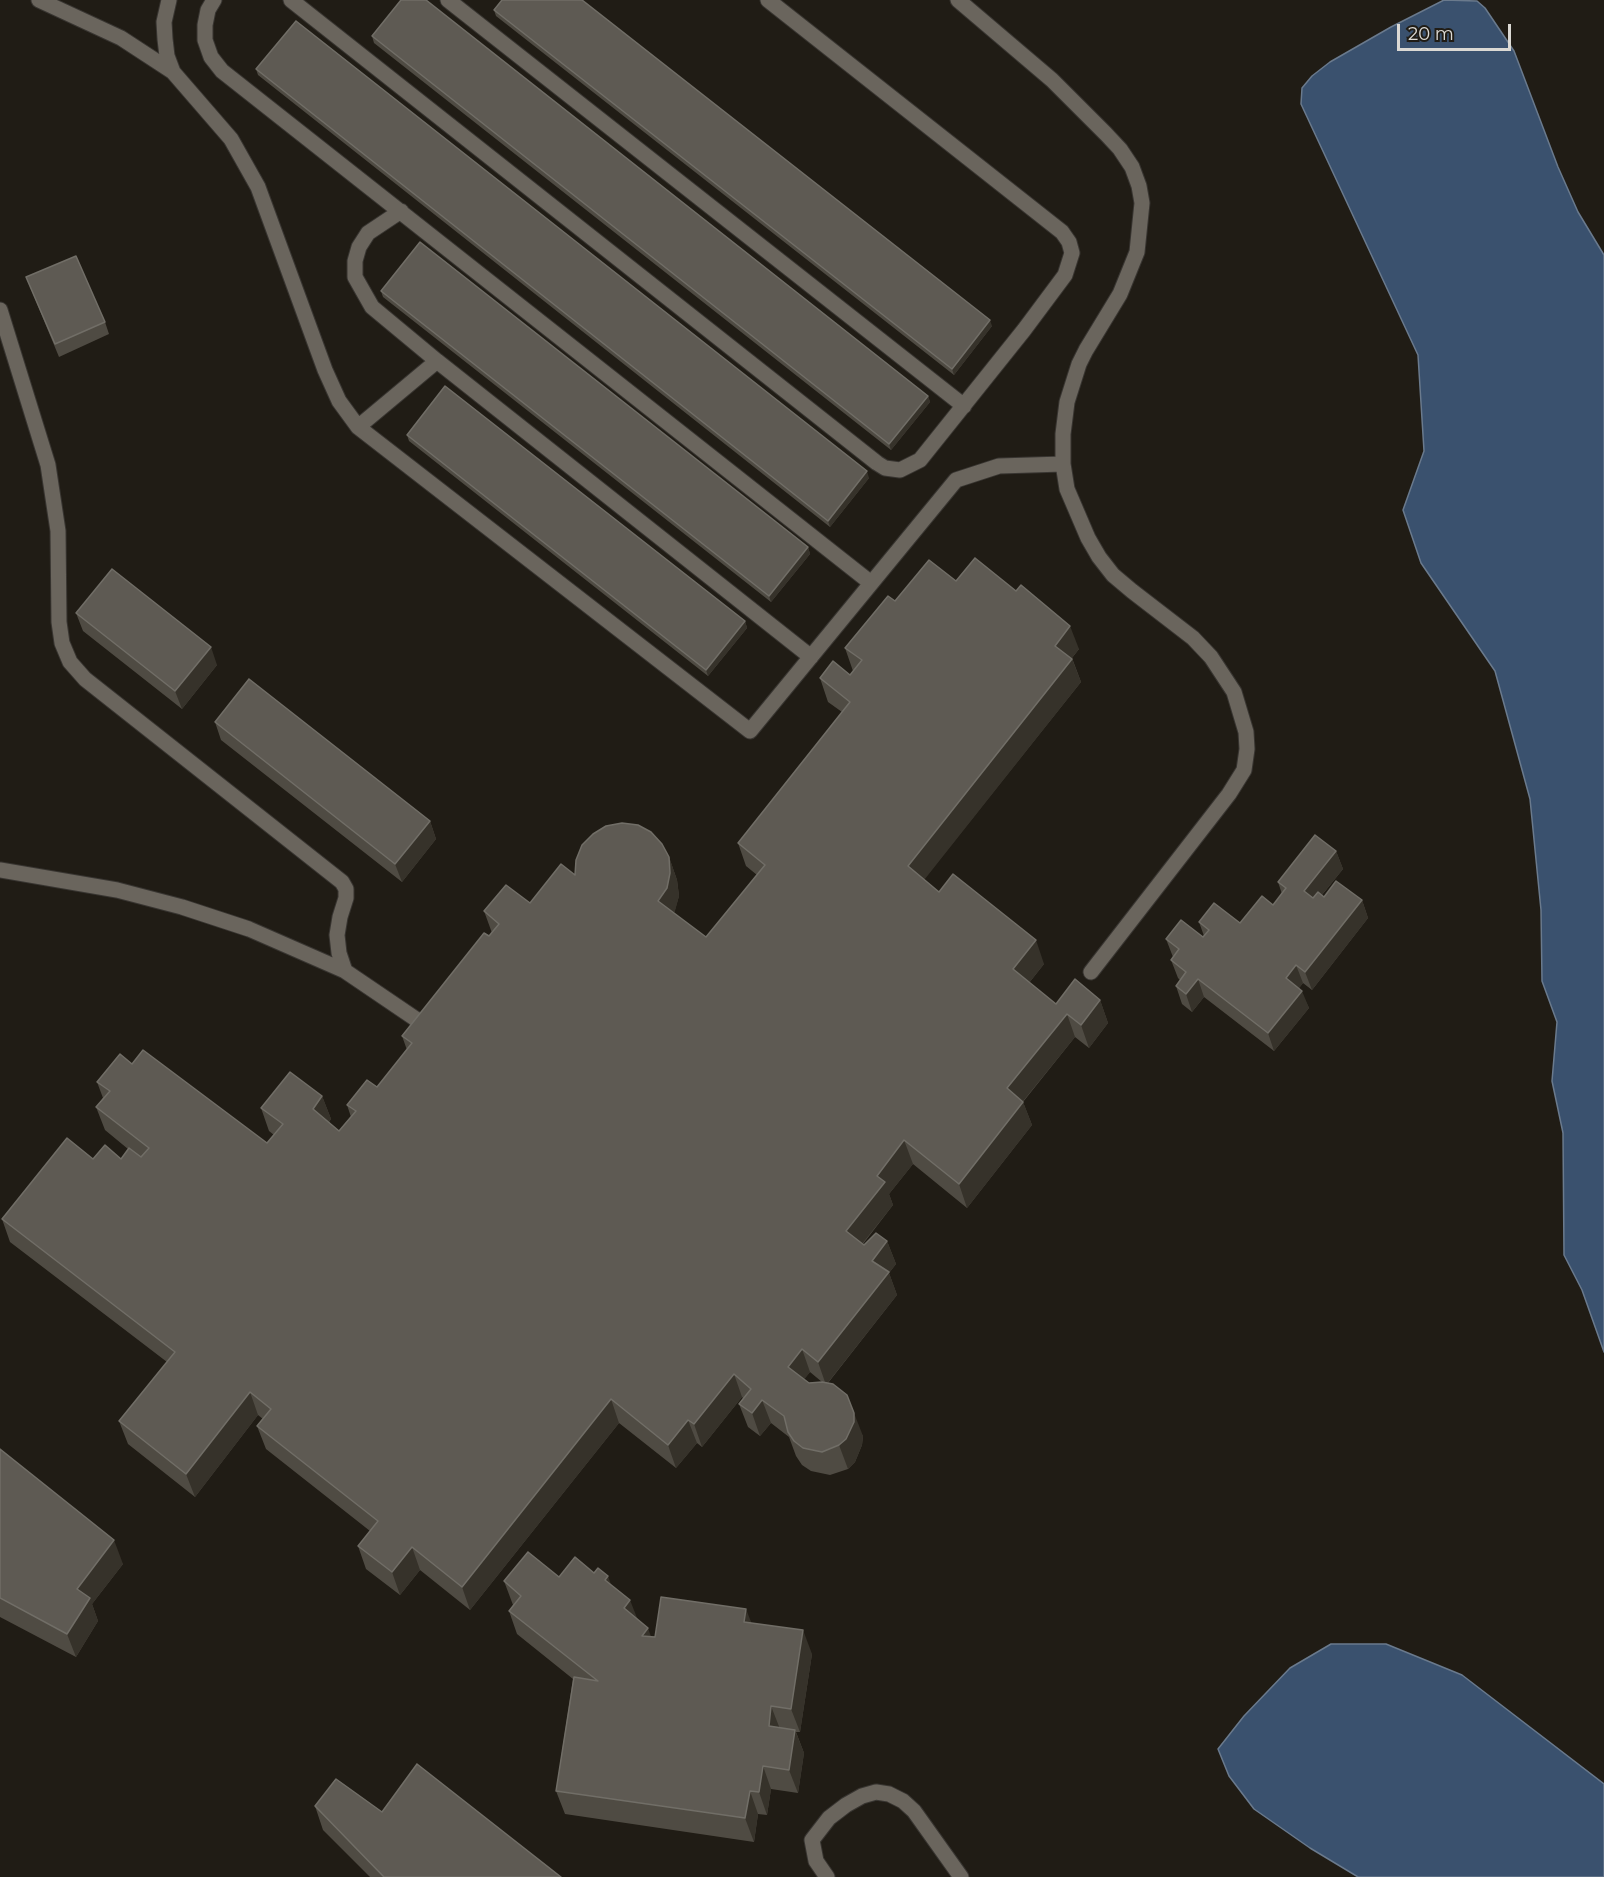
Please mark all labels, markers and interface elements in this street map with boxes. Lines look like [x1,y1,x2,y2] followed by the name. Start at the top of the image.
[1400,12,1514,50] scale bar
[1408,23,1454,45] text: 20 m

